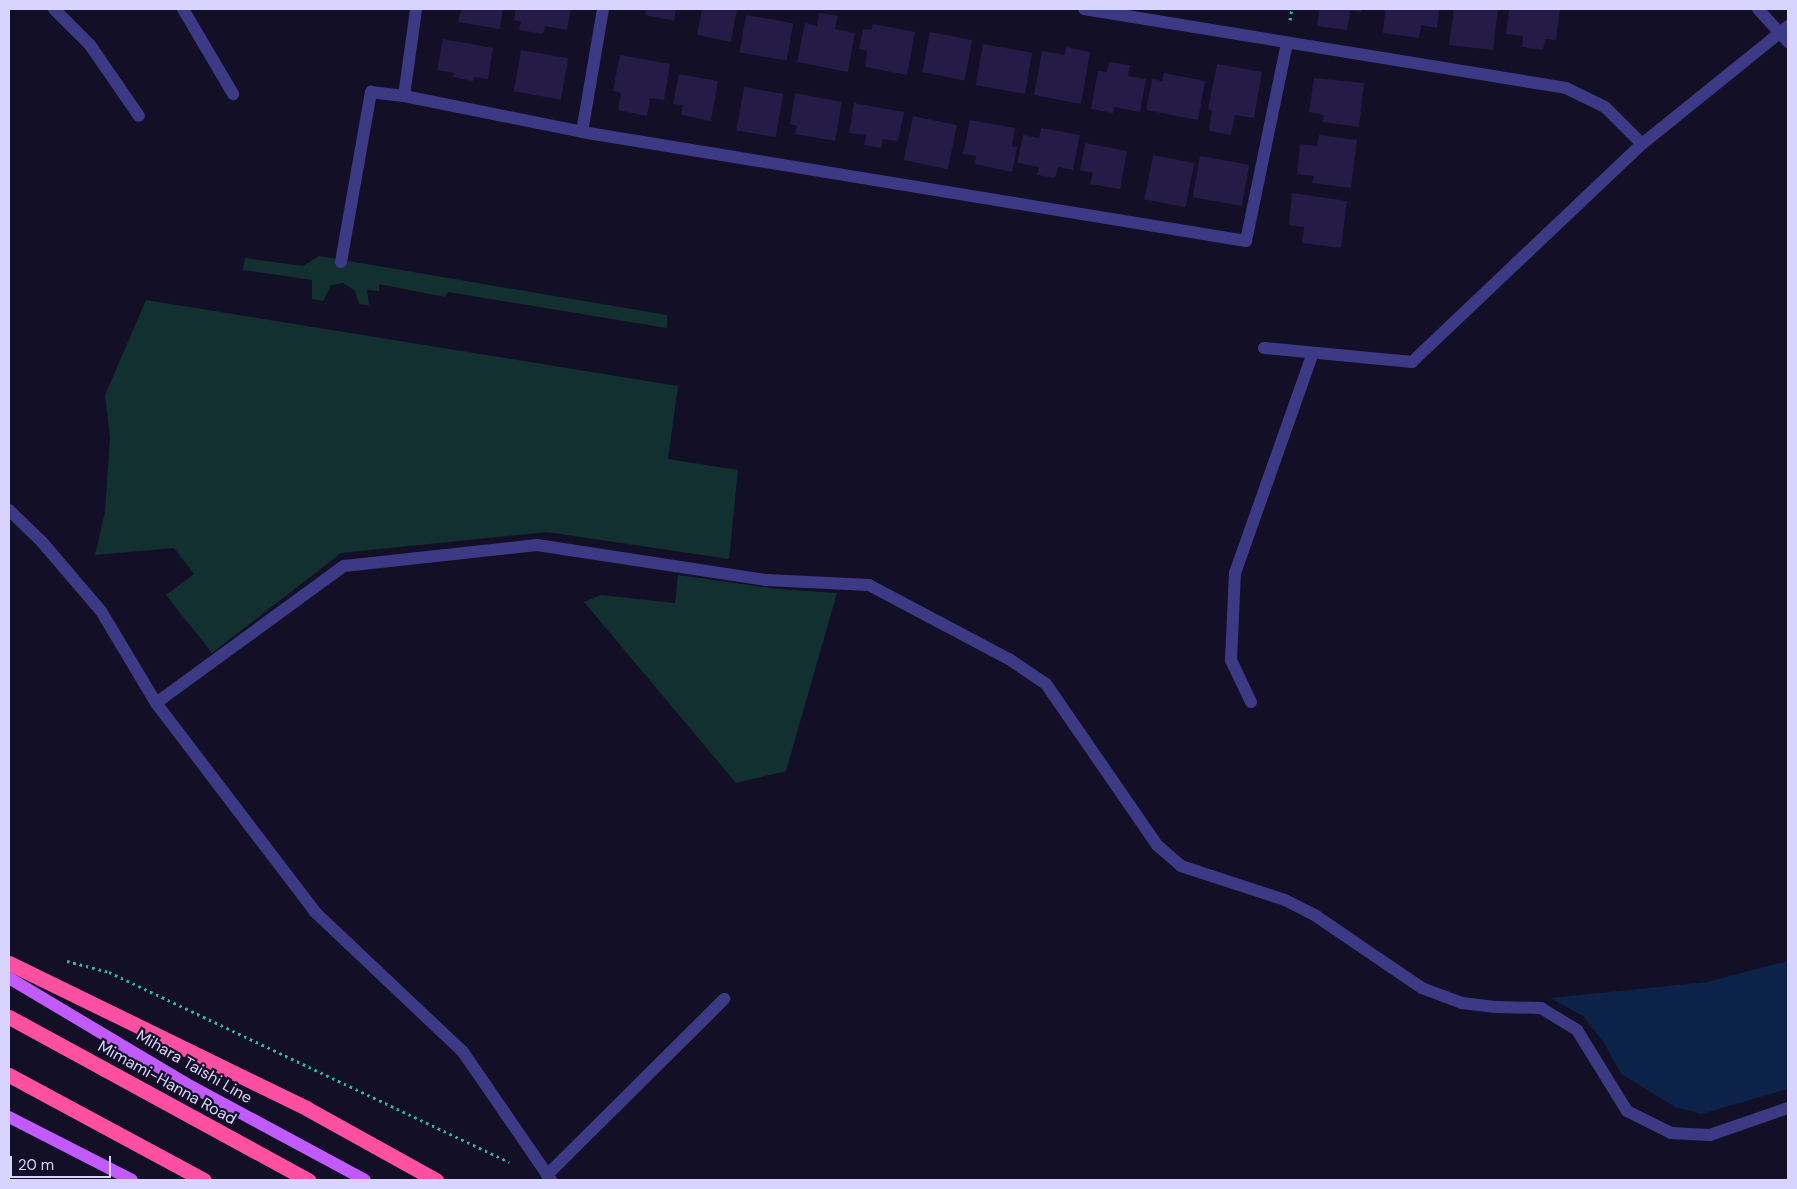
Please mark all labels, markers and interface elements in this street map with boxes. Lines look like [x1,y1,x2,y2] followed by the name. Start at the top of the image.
[133,1026,255,1108] street label: Mihara Taishi Line
[94,1037,240,1129] street label: Mimami-Hanna Road
[12,1146,114,1178] scale bar
[18,1155,54,1175] text: 20 m

